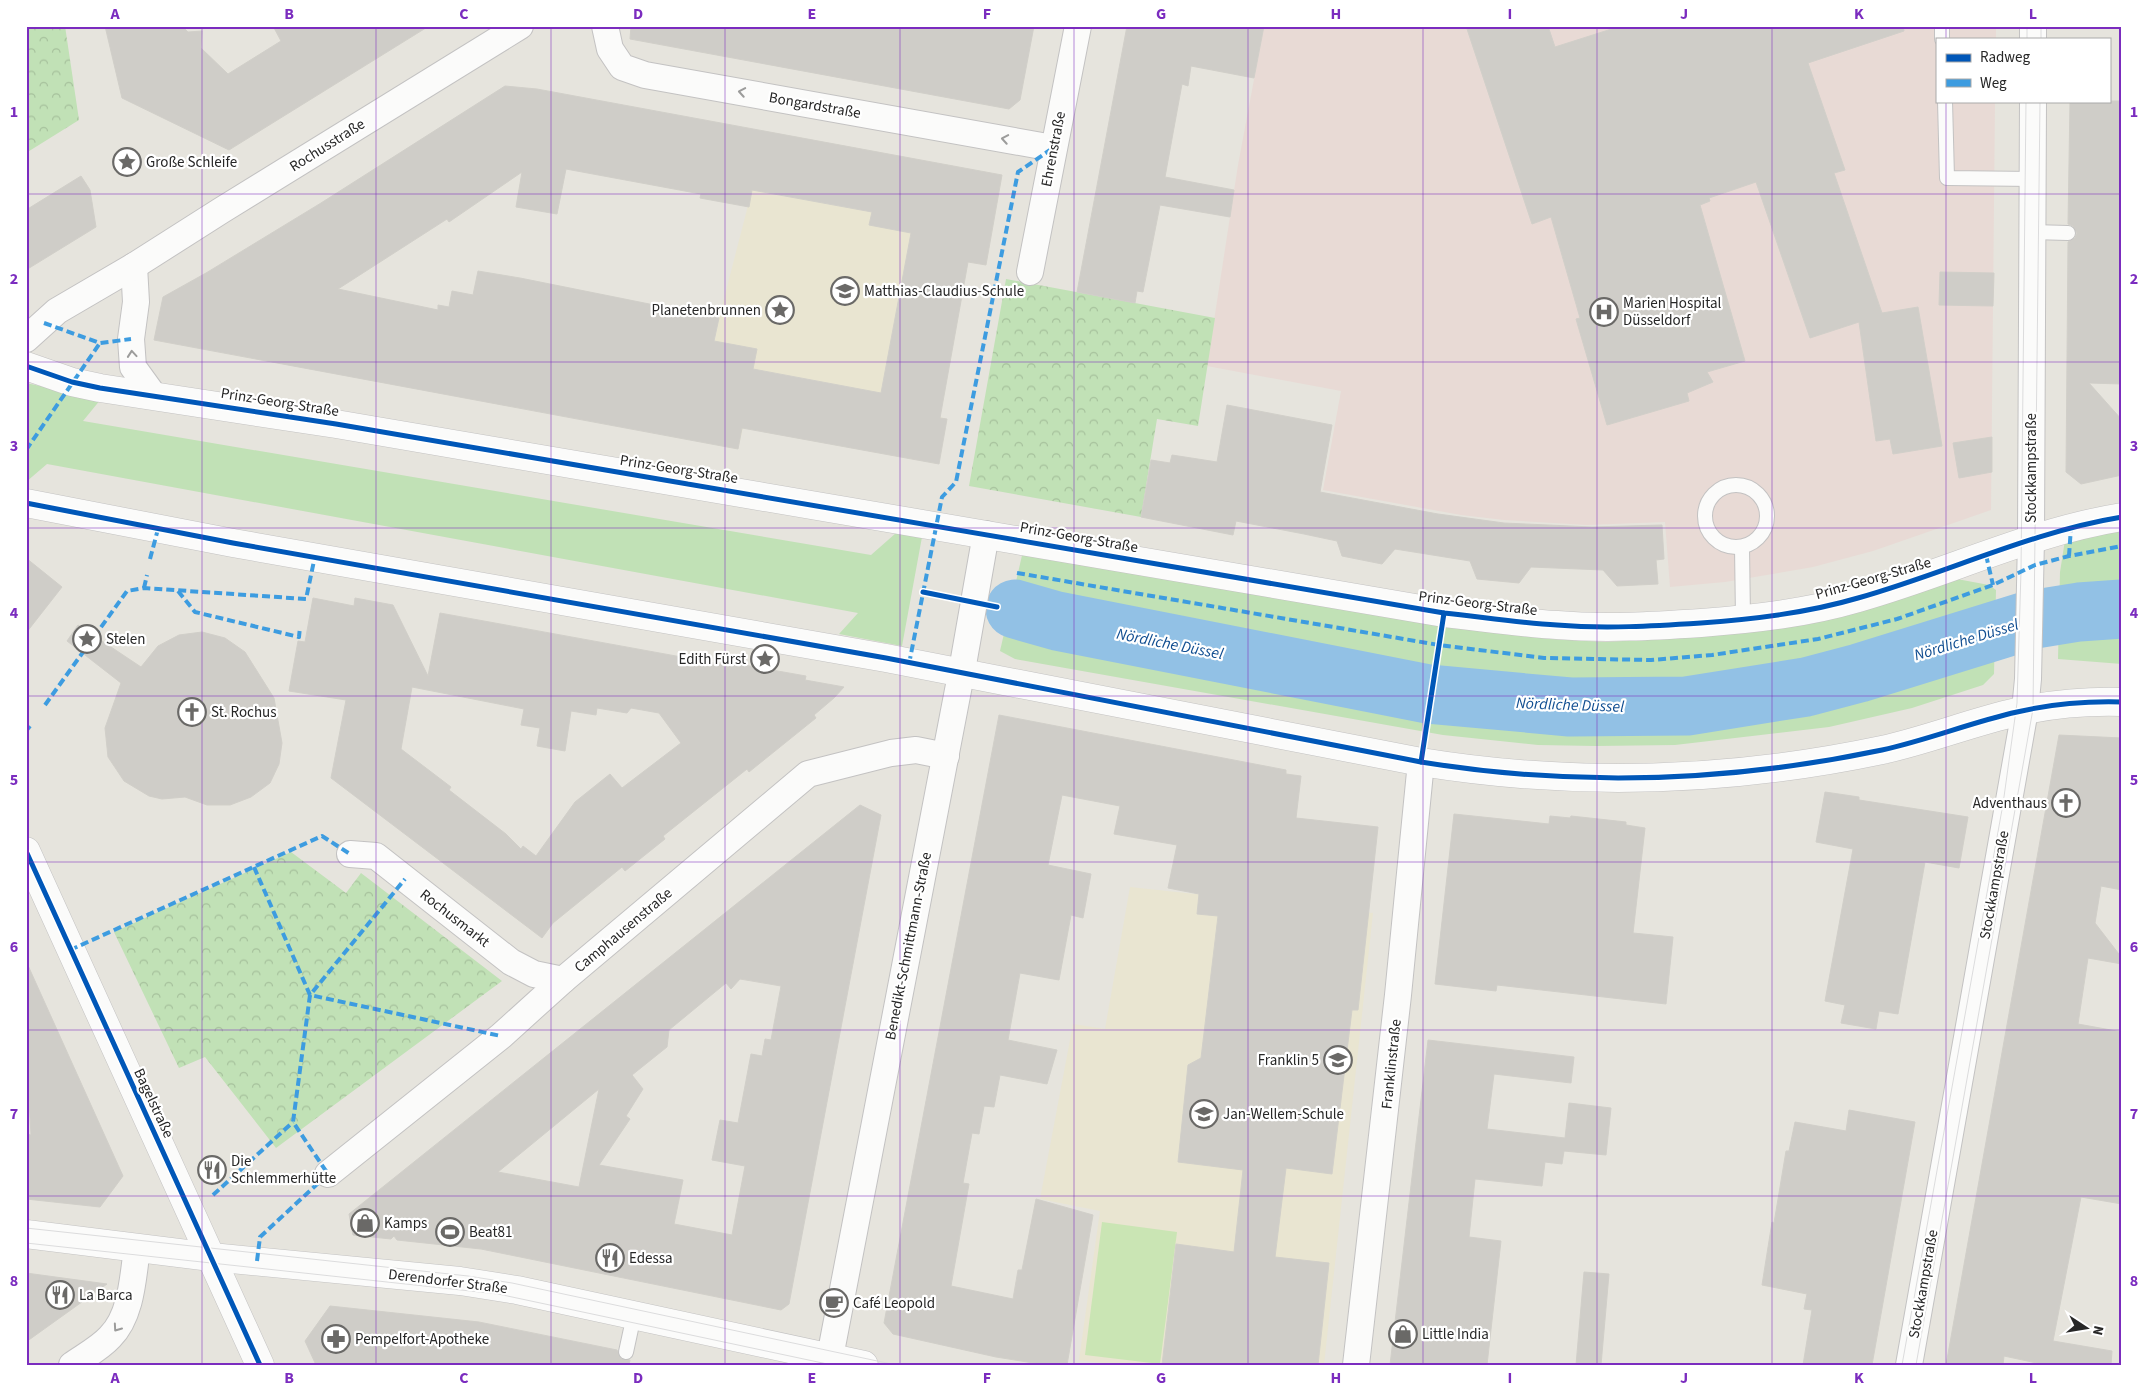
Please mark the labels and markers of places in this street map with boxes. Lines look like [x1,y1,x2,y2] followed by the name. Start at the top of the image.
[112,147,142,177] place icon: Große Schleife
[146,152,237,173] place label: Große Schleife
[830,276,860,306] school or university icon: Matthias-Claudius-Schule
[864,281,1024,302] place label: Matthias-Claudius-Schule
[1623,293,1721,331] place label: Marien Hospital Düsseldorf
[765,295,795,325] place icon: Planetenbrunnen
[1589,297,1619,327] hospital icon: Marien Hospital Düsseldorf
[651,300,761,321] place label: Planetenbrunnen
[72,624,102,654] place icon: Stelen
[106,629,145,650] place label: Stelen
[750,644,780,674] place icon: Edith Fürst
[678,649,746,670] place label: Edith Fürst
[177,697,207,727] church icon: St. Rochus
[211,702,277,723] place label: St. Rochus
[2051,788,2081,818] church icon: Adventhaus
[1973,793,2047,814] place label: Adventhaus
[1323,1045,1353,1075] school or university icon: Franklin 5
[1258,1050,1319,1071] place label: Franklin 5
[1189,1099,1219,1129] school or university icon: Jan-Wellem-Schule
[1223,1104,1344,1125] place label: Jan-Wellem-Schule
[231,1151,336,1189] place label: Die Schlemmerhütte
[197,1155,227,1185] restaurant icon: Die Schlemmerhütte
[350,1208,380,1238] shop icon: Kamps
[384,1213,427,1234] place label: Kamps
[435,1217,465,1247] sports icon: Beat81
[469,1222,512,1243] place label: Beat81
[595,1243,625,1273] restaurant icon: Edessa
[629,1248,673,1269] place label: Edessa
[45,1280,75,1310] restaurant icon: La Barca
[79,1285,133,1306] place label: La Barca
[819,1288,849,1318] cafe icon: Café Leopold
[853,1293,935,1314] place label: Café Leopold
[1388,1319,1418,1349] shop icon: Little India
[321,1324,351,1354] pharmacy icon: Pempelfort-Apotheke
[1422,1324,1489,1345] place label: Little India
[355,1329,489,1350] place label: Pempelfort-Apotheke

